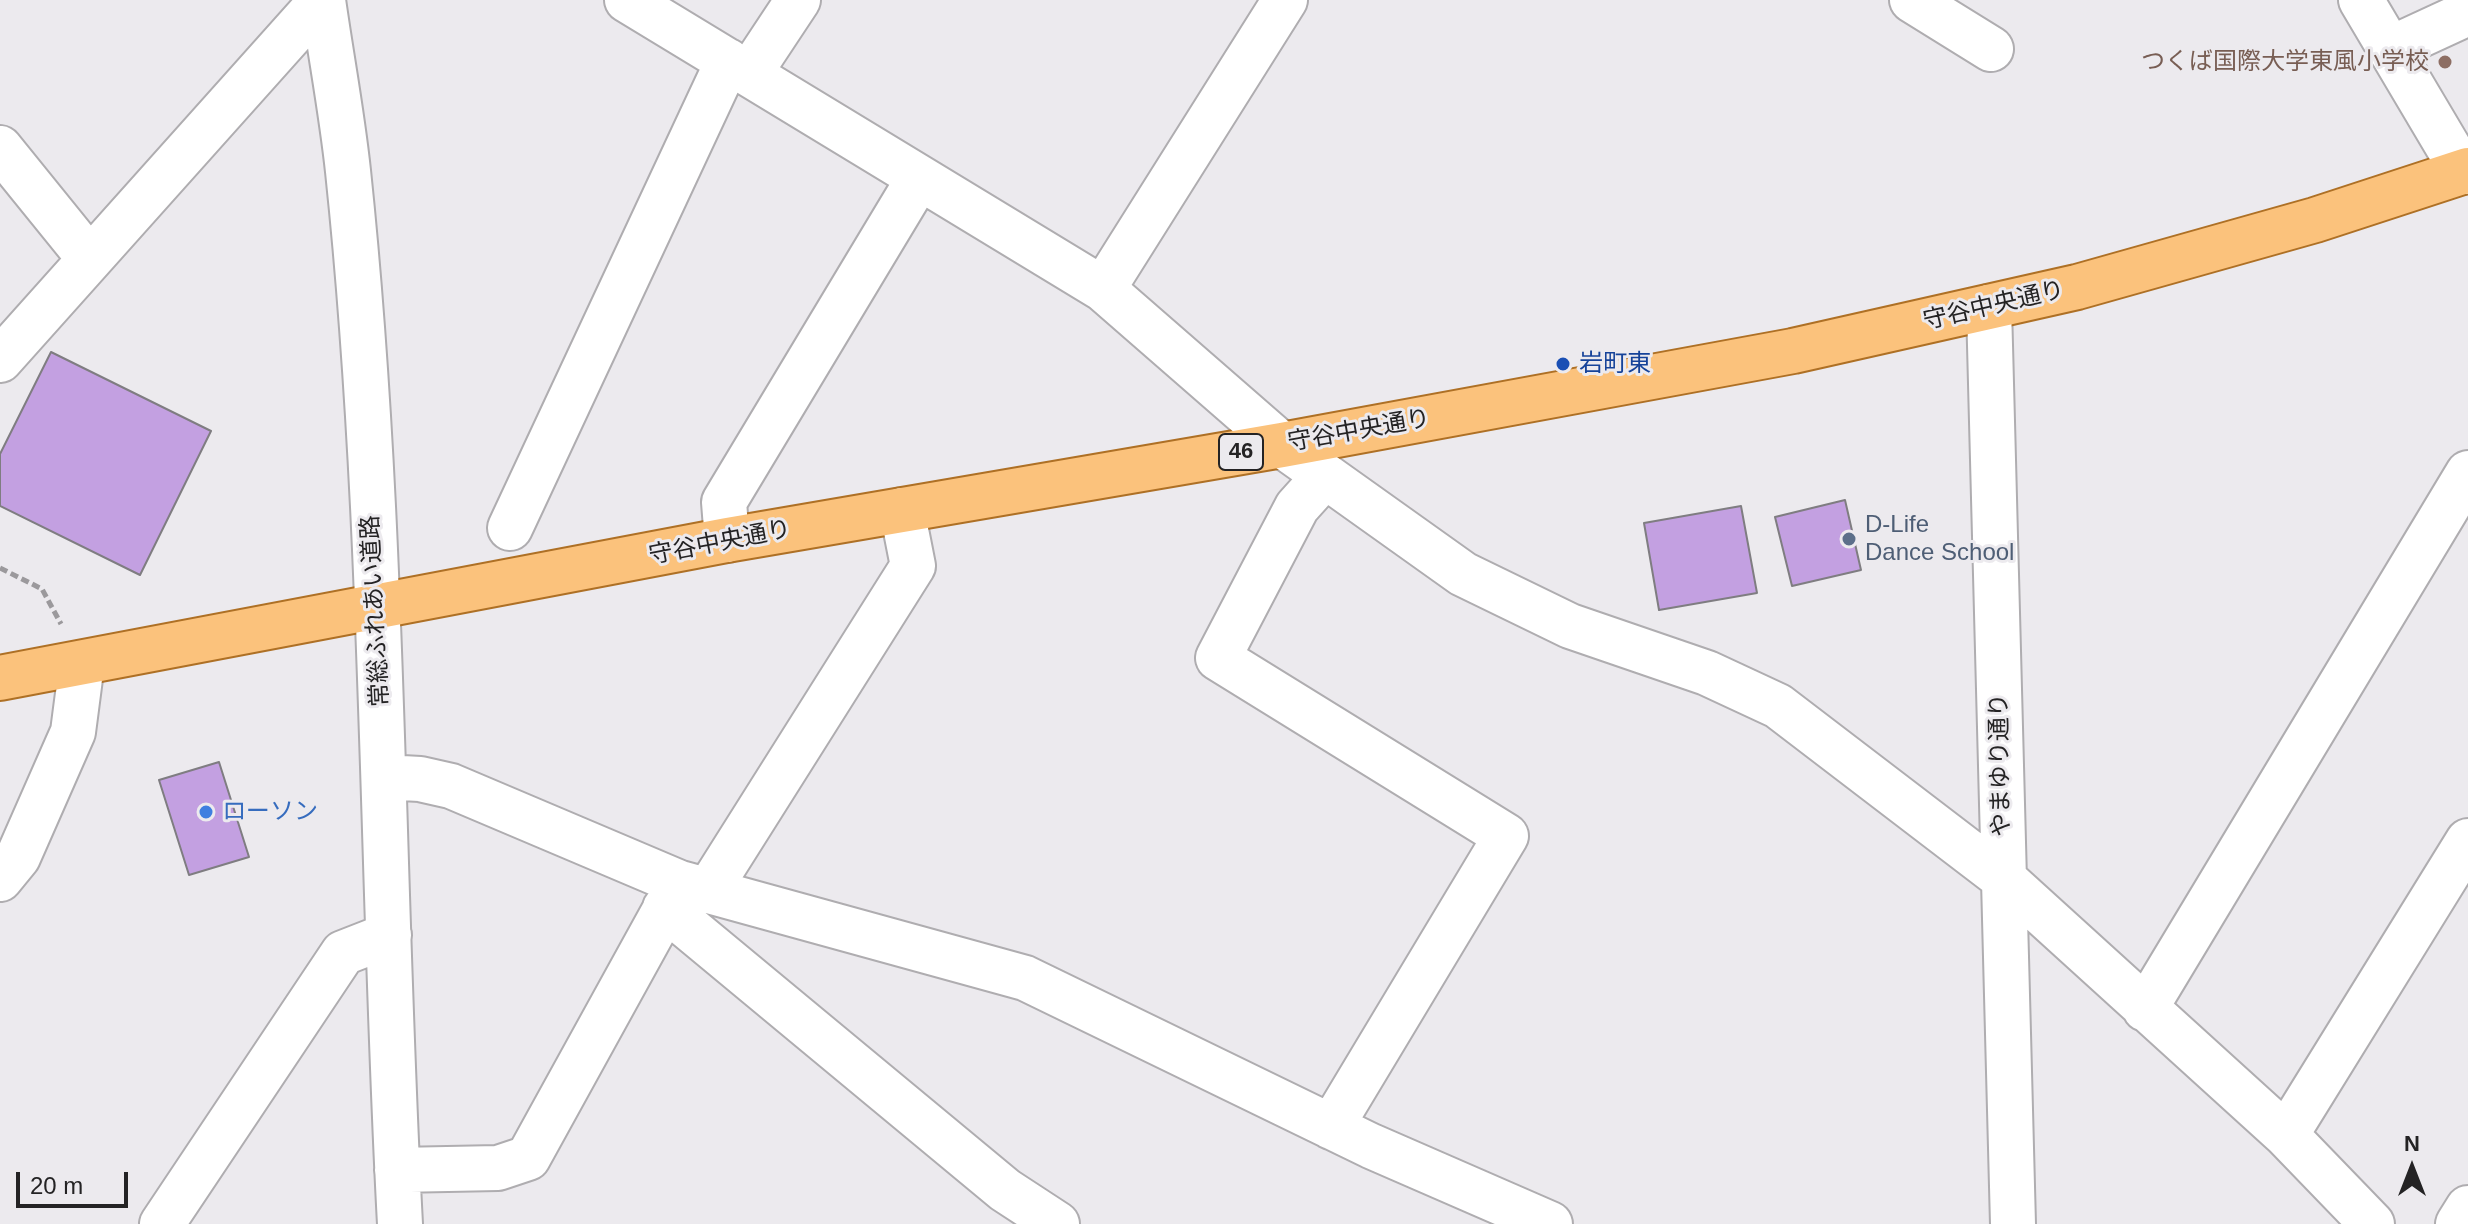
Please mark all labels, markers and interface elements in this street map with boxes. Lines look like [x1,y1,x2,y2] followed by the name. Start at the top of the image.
[2141,48,2429,76] place label: つくば国際大学東風小学校
[2436,53,2454,71] marker: つくば国際大学東風小学校
[1921,276,2067,336] street label: 守谷中央通り
[1579,350,1651,378] place label: 岩町東
[1554,355,1572,373] marker: 岩町東
[1286,404,1432,458] street label: 守谷中央通り
[1219,434,1263,470] road number: 46
[1865,511,2014,567] place label: D-Life Dance School
[357,514,395,708] street label: 常総ふれあい道路
[647,515,793,571] street label: 守谷中央通り
[1840,530,1858,548] marker: D-Life Dance School
[1985,693,2017,837] street label: やまゆり通り
[222,798,318,826] place label: ローソン
[197,803,215,821] marker: ローソン
[2372,1128,2452,1208] north arrow
[2404,1131,2420,1156] text: N
[20,1156,132,1206] scale bar
[30,1172,83,1199] text: 20 m

